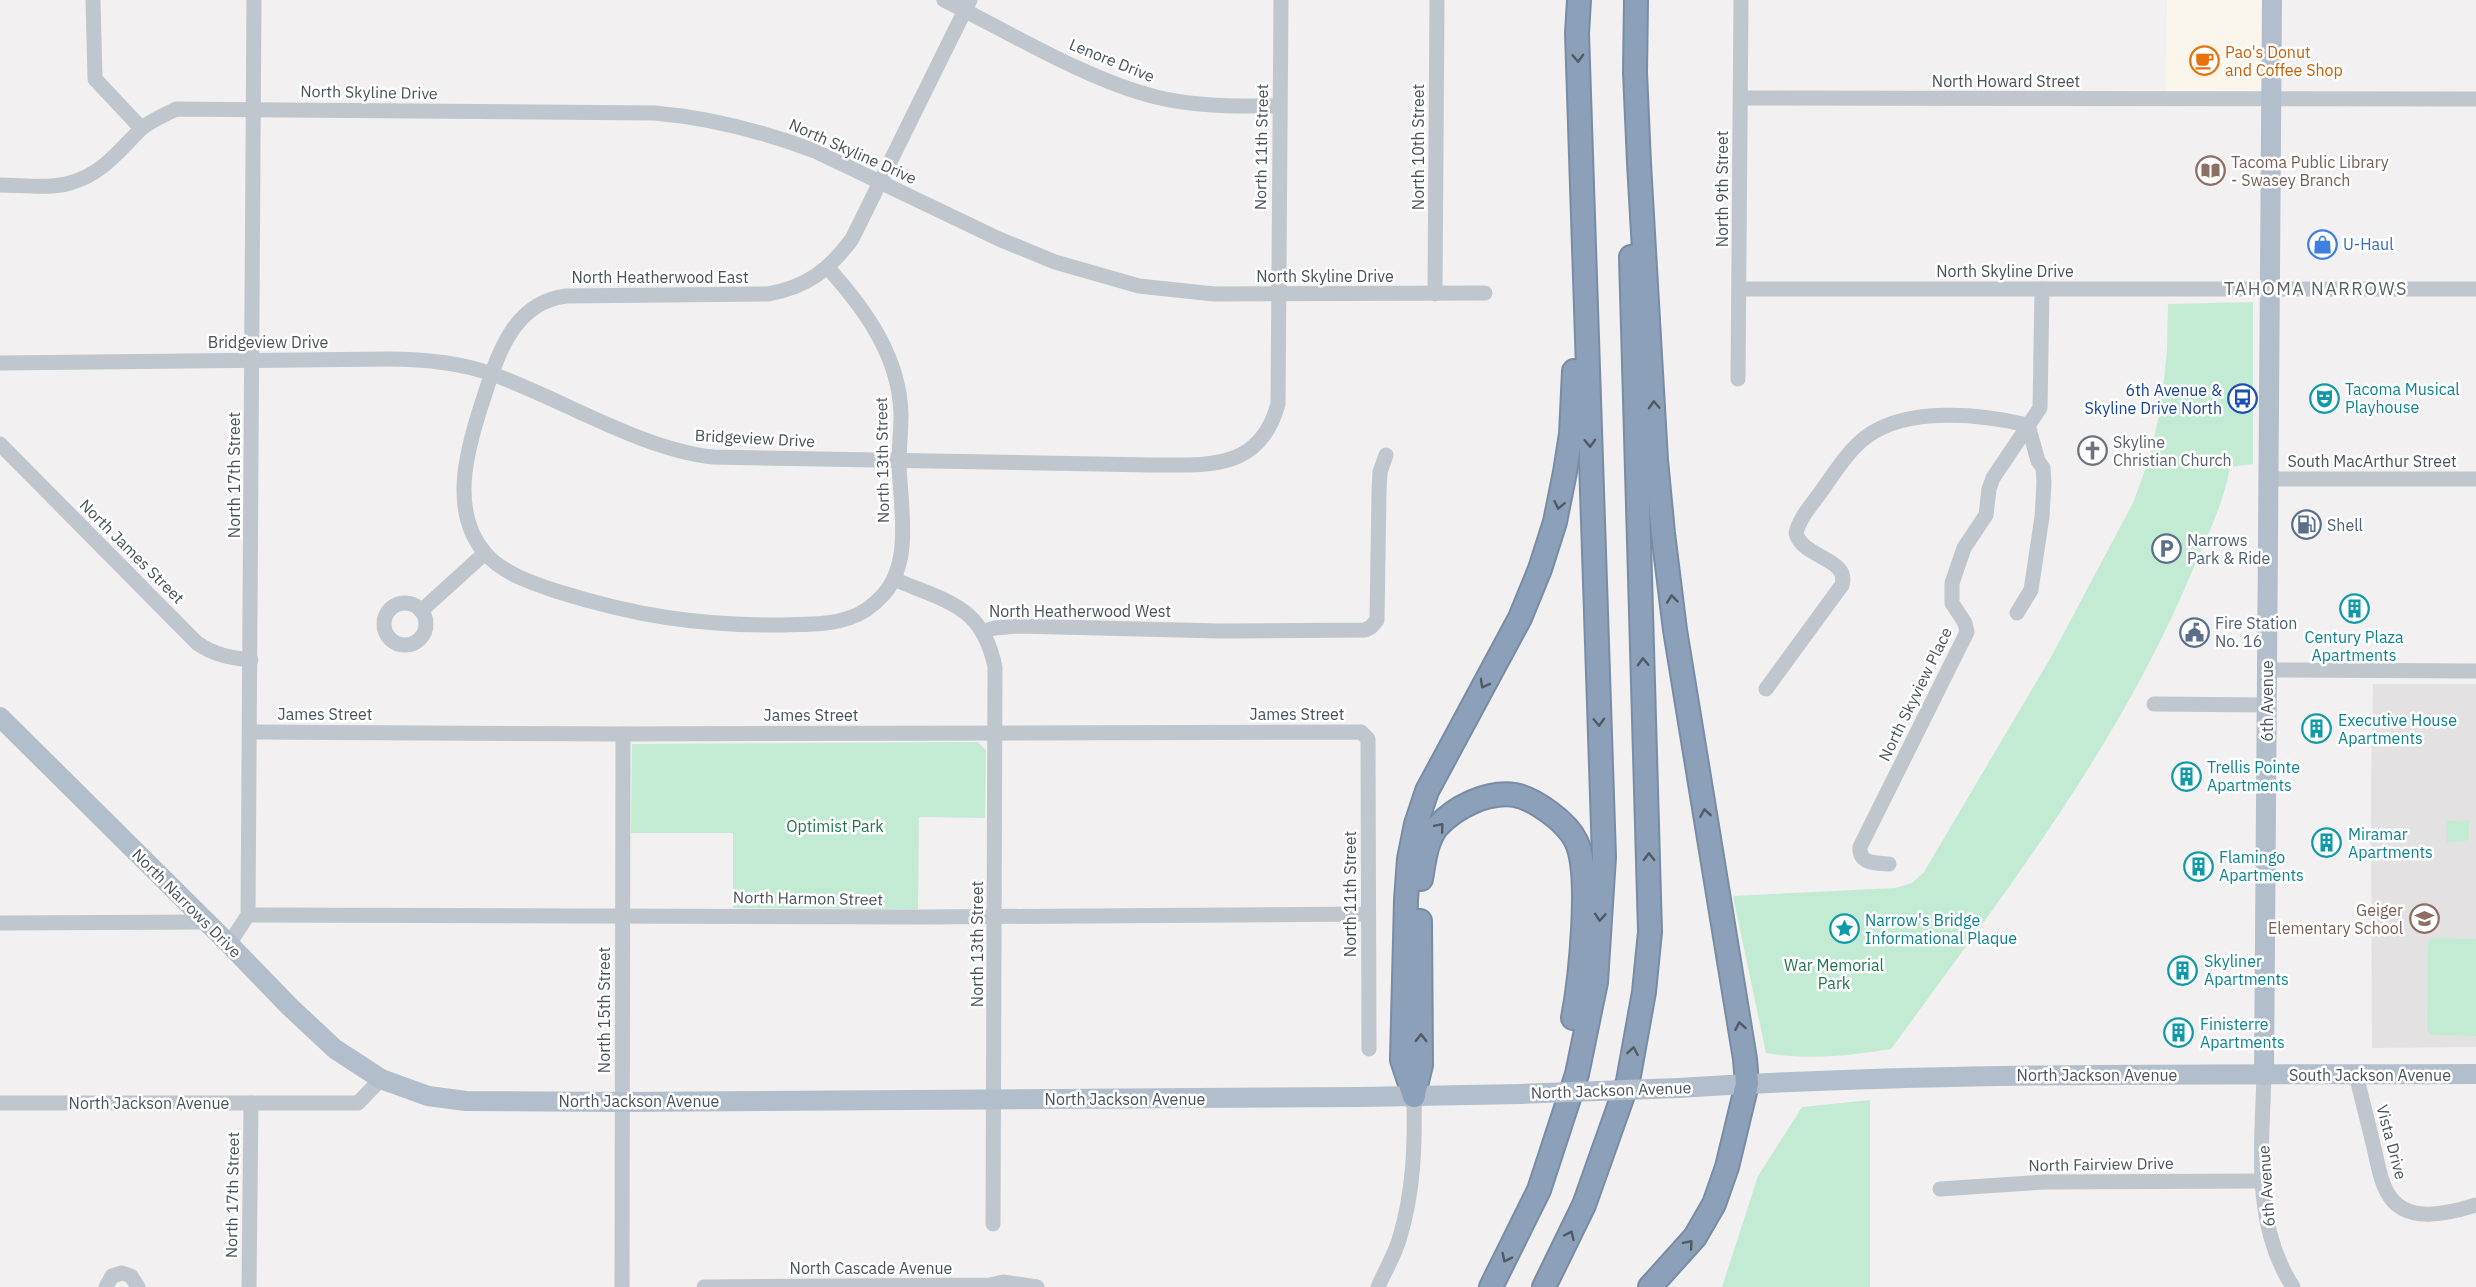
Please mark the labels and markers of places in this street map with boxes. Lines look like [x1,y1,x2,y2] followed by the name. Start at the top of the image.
[2225,42,2343,80] place label: Pao's Donut and Coffee Shop
[2188,45,2220,77] cafe icon: Pao's Donut and Coffee Shop
[2231,152,2389,190] place label: Tacoma Public Library - Swasey Branch
[2194,155,2226,187] library icon: Tacoma Public Library - Swasey Branch
[2306,228,2338,260] shop icon: U-Haul
[2343,234,2394,254] place label: U-Haul
[2345,379,2460,417] place label: Tacoma Musical Playhouse
[2084,380,2222,418] place label: 6th Avenue & Skyline Drive North
[2308,382,2340,414] theatre icon: Tacoma Musical Playhouse
[2227,383,2259,415] bus stop icon: 6th Avenue & Skyline Drive North
[2113,432,2232,470] place label: Skyline Christian Church
[2076,435,2108,467] church icon: Skyline Christian Church
[2290,509,2322,541] fuel station icon: Shell
[2327,515,2363,535] place label: Shell
[2187,530,2271,568] place label: Narrows Park & Ride
[2150,533,2182,565] parking icon: Narrows Park & Ride
[2338,593,2370,625] building icon: Century Plaza Apartments
[2215,613,2297,651] place label: Fire Station No. 16
[2178,616,2210,648] public building icon: Fire Station No. 16
[2305,627,2404,665] place label: Century Plaza Apartments
[2338,710,2457,748] place label: Executive House Apartments
[2301,713,2333,745] building icon: Executive House Apartments
[2207,757,2300,795] place label: Trellis Pointe Apartments
[2170,760,2202,792] building icon: Trellis Pointe Apartments
[2348,824,2433,862] place label: Miramar Apartments
[2311,827,2343,859] building icon: Miramar Apartments
[2219,847,2304,885] place label: Flamingo Apartments
[2182,850,2214,882] building icon: Flamingo Apartments
[2268,900,2403,938] place label: Geiger Elementary School
[2408,903,2440,935] school or university icon: Geiger Elementary School
[1865,910,2017,948] place label: Narrow's Bridge Informational Plaque
[1828,913,1860,945] place icon: Narrow's Bridge Informational Plaque
[2204,951,2289,989] place label: Skyliner Apartments
[2167,954,2199,986] building icon: Skyliner Apartments
[2200,1014,2285,1052] place label: Finisterre Apartments
[2163,1017,2195,1049] building icon: Finisterre Apartments

